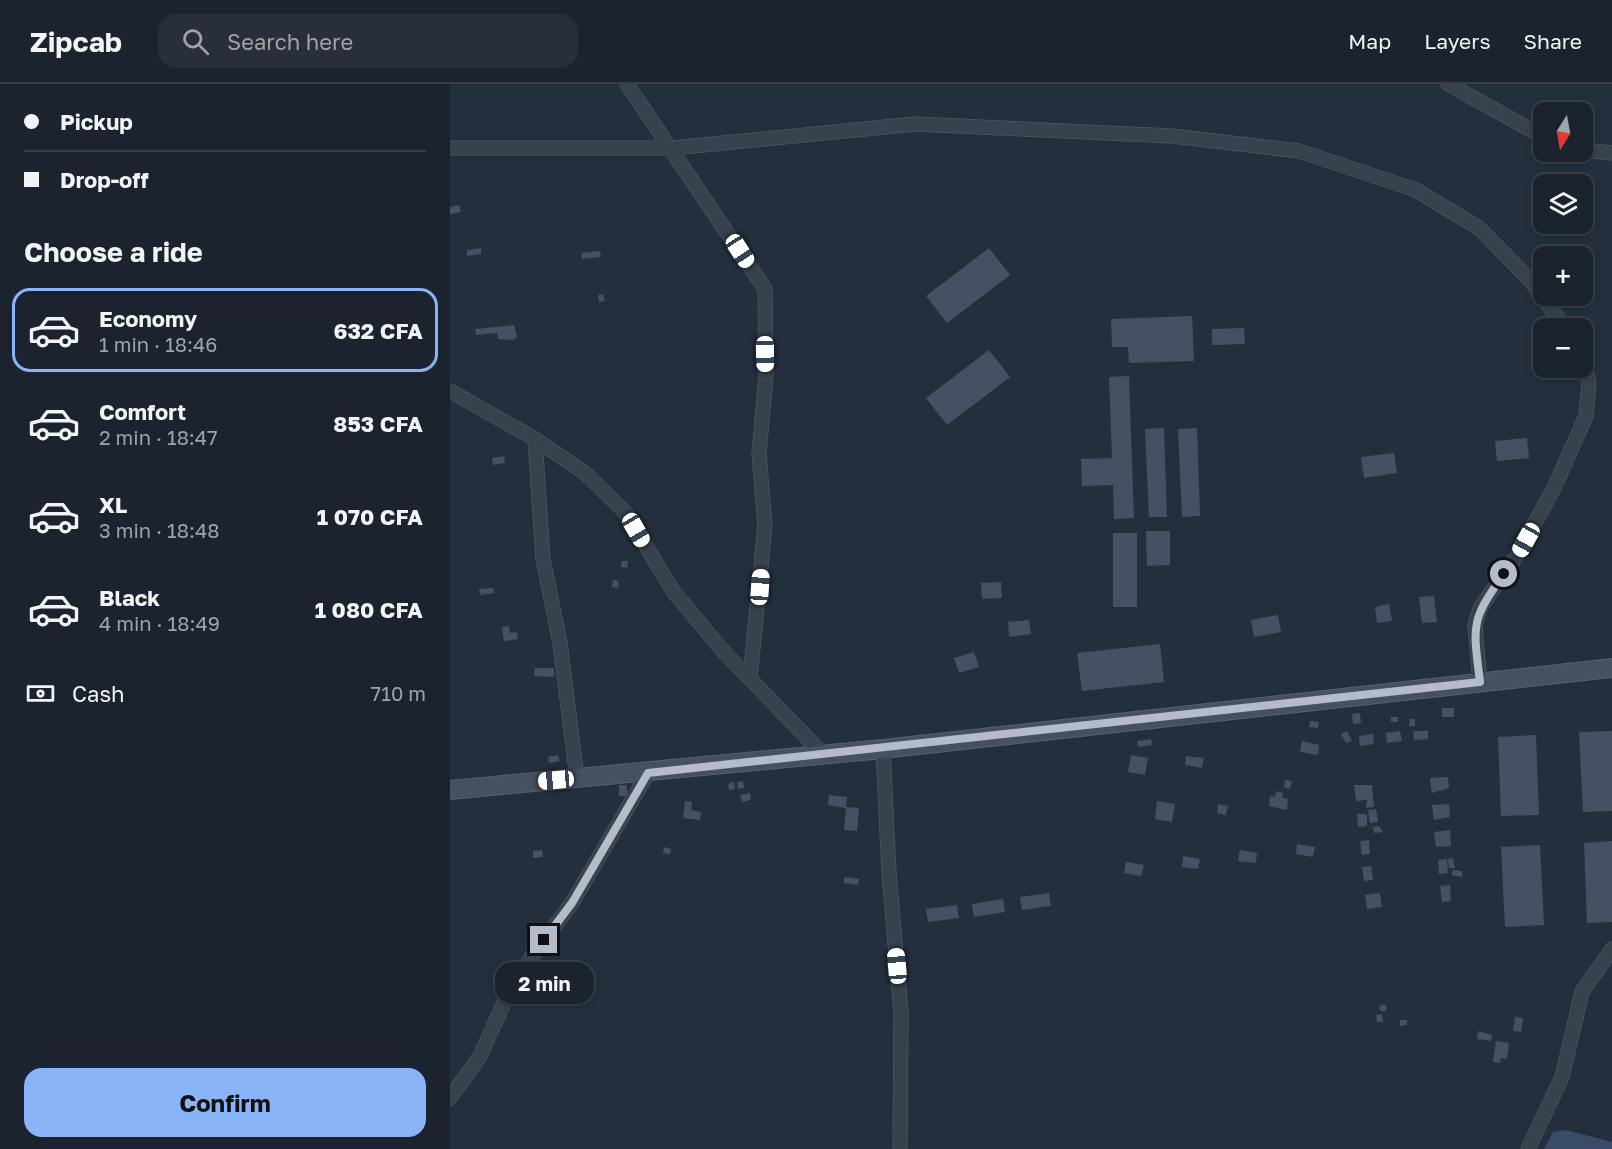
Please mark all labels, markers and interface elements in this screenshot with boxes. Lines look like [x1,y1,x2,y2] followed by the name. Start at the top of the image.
[158,14,578,68] search box
[30,25,122,58] text: Zipcab
[179,25,212,58] icon: search
[227,28,353,55] text: Search here
[1348,28,1391,54] text: Map
[1424,28,1491,54] text: Layers
[1524,28,1582,54] text: Share
[1533,102,1593,162] north arrow
[1533,102,1593,378] map controls
[60,108,133,135] text: Pickup
[60,166,149,193] text: Drop-off
[1533,174,1593,234] button: layers
[723,231,757,271] car
[24,236,203,268] text: Choose a ride
[1533,246,1593,306] button: +
[27,303,81,357] icon: car
[99,305,197,332] text: Economy
[333,317,423,344] text: 632 CFA
[1533,318,1593,378] button: −
[99,332,217,356] text: 1 min · 18:46
[756,336,774,372] car
[27,396,81,450] icon: car
[99,398,186,425] text: Comfort
[333,410,423,437] text: 853 CFA
[99,425,218,449] text: 2 min · 18:47
[27,489,81,543] icon: car
[99,491,127,518] text: XL
[317,503,423,530] text: 1 070 CFA
[619,510,653,550] car
[99,518,219,542] text: 3 min · 18:48
[1509,520,1543,560] car
[1490,560,1517,587] route start
[750,568,770,606] car
[27,582,81,636] icon: car
[99,584,160,611] text: Black
[315,596,423,623] text: 1 080 CFA
[99,611,220,635] text: 4 min · 18:49
[24,677,57,710] icon: cash
[72,680,125,707] text: Cash
[371,681,426,705] text: 710 m
[537,769,575,791] car
[530,926,557,953] route end
[886,947,908,985] car
[494,961,594,1003] callout: 2 min
[518,971,571,995] text: 2 min
[24,1068,426,1137] button: Confirm

